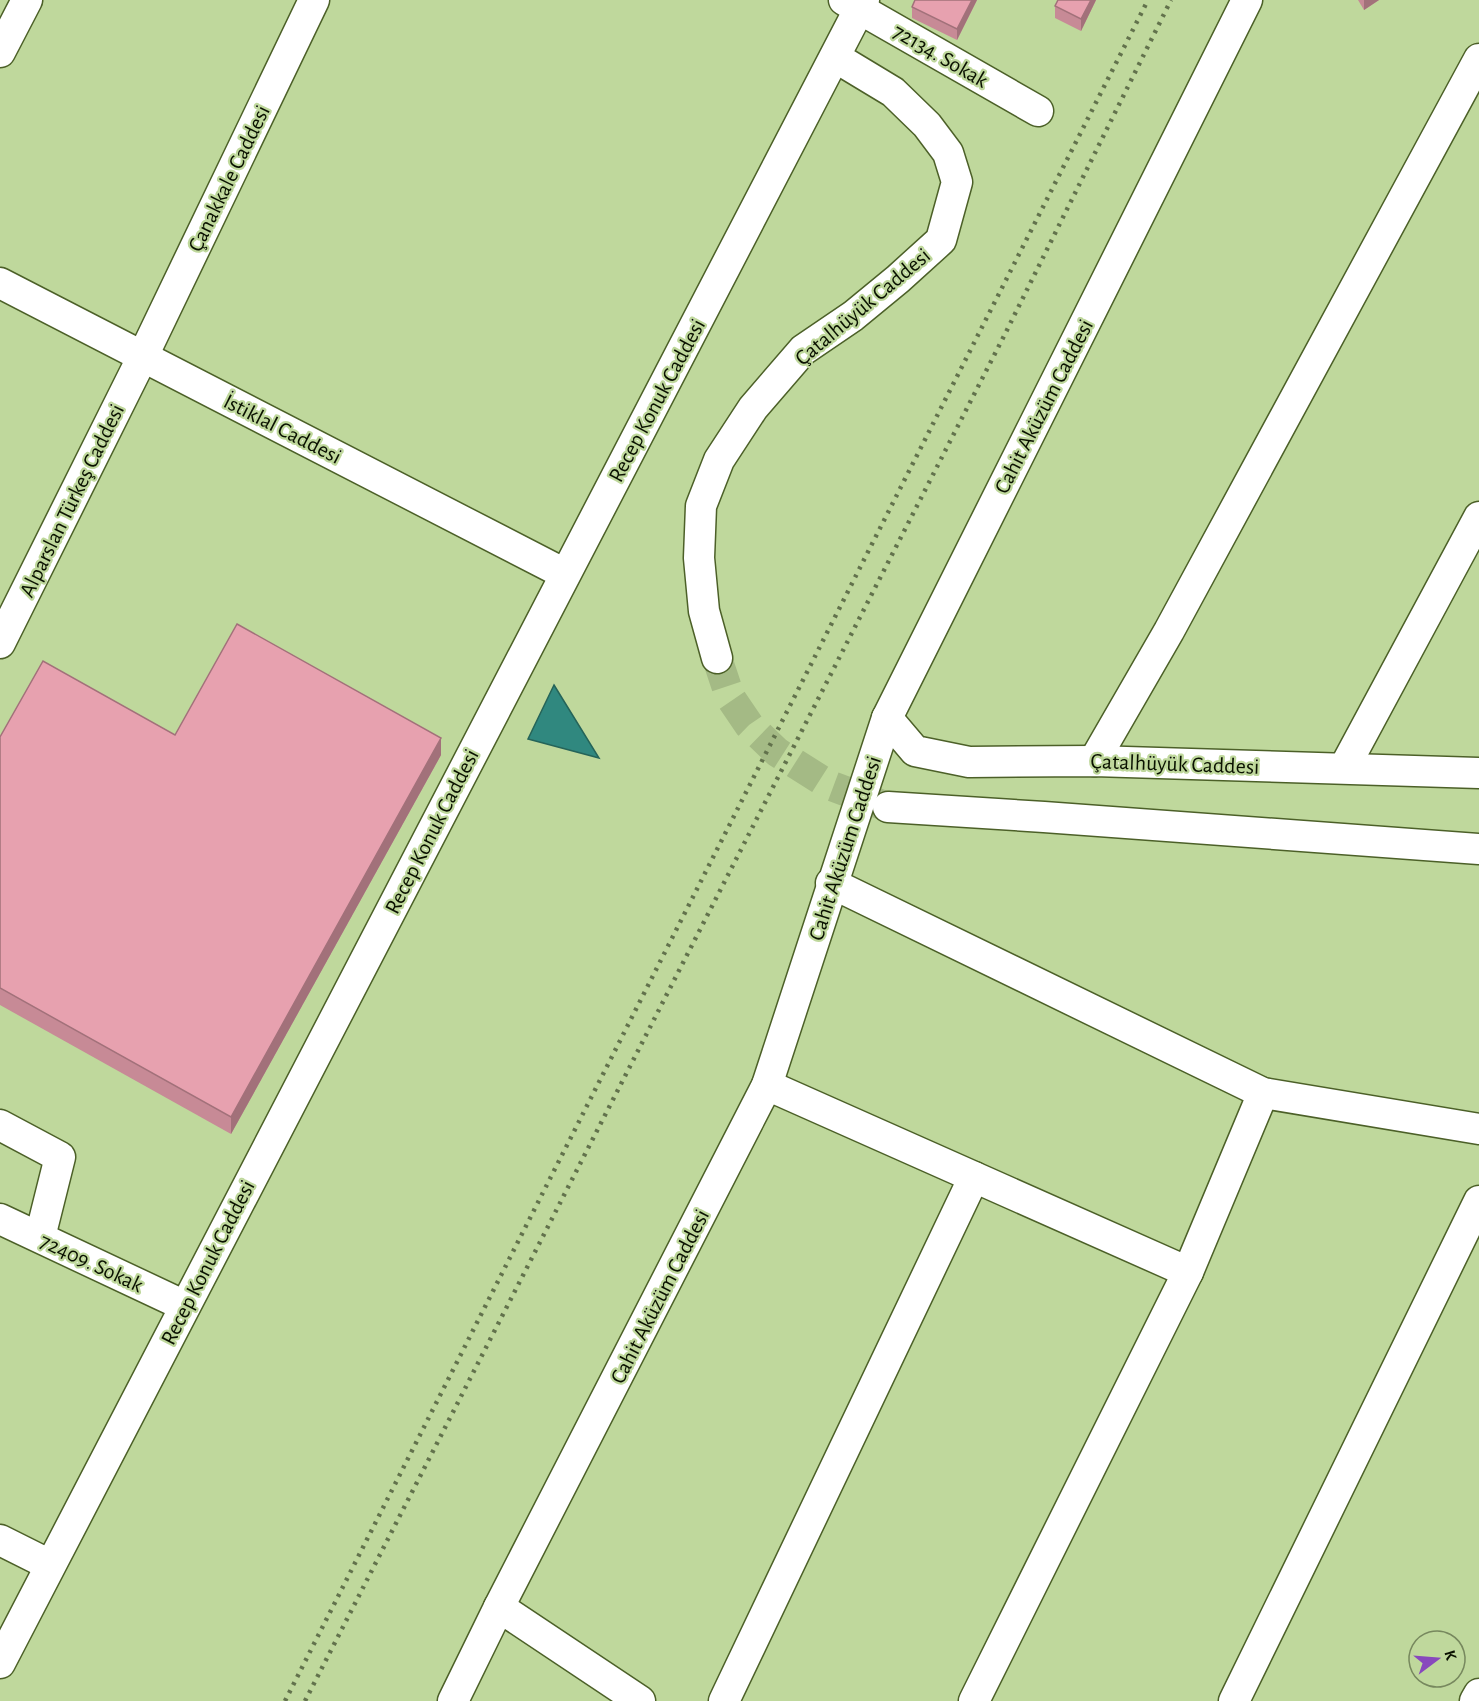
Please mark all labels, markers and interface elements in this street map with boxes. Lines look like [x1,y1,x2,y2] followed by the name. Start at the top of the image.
[889,20,992,92] street label: 72134. Sokak
[184,102,274,255] street label: Çanakkale Caddesi
[791,244,934,369] street label: Çatalhüyük Caddesi
[605,315,709,486] street label: Recep Konuk Caddesi
[990,316,1097,497] street label: Cahit Aküzüm Caddesi
[220,390,345,468] street label: İstiklal Caddesi
[16,400,128,600] street label: Alparslan Türkeş Caddesi
[381,746,483,917] street label: Recep Konuk Caddesi
[1090,750,1260,778] street label: Çatalhüyük Caddesi
[805,753,885,943] street label: Cahit Aküzüm Caddesi
[157,1177,259,1348] street label: Recep Konuk Caddesi
[606,1206,713,1387] street label: Cahit Aküzüm Caddesi
[37,1229,146,1296] street label: 72409. Sokak
[1407,1629,1467,1689] north arrow
[1441,1648,1460,1662] text: K

